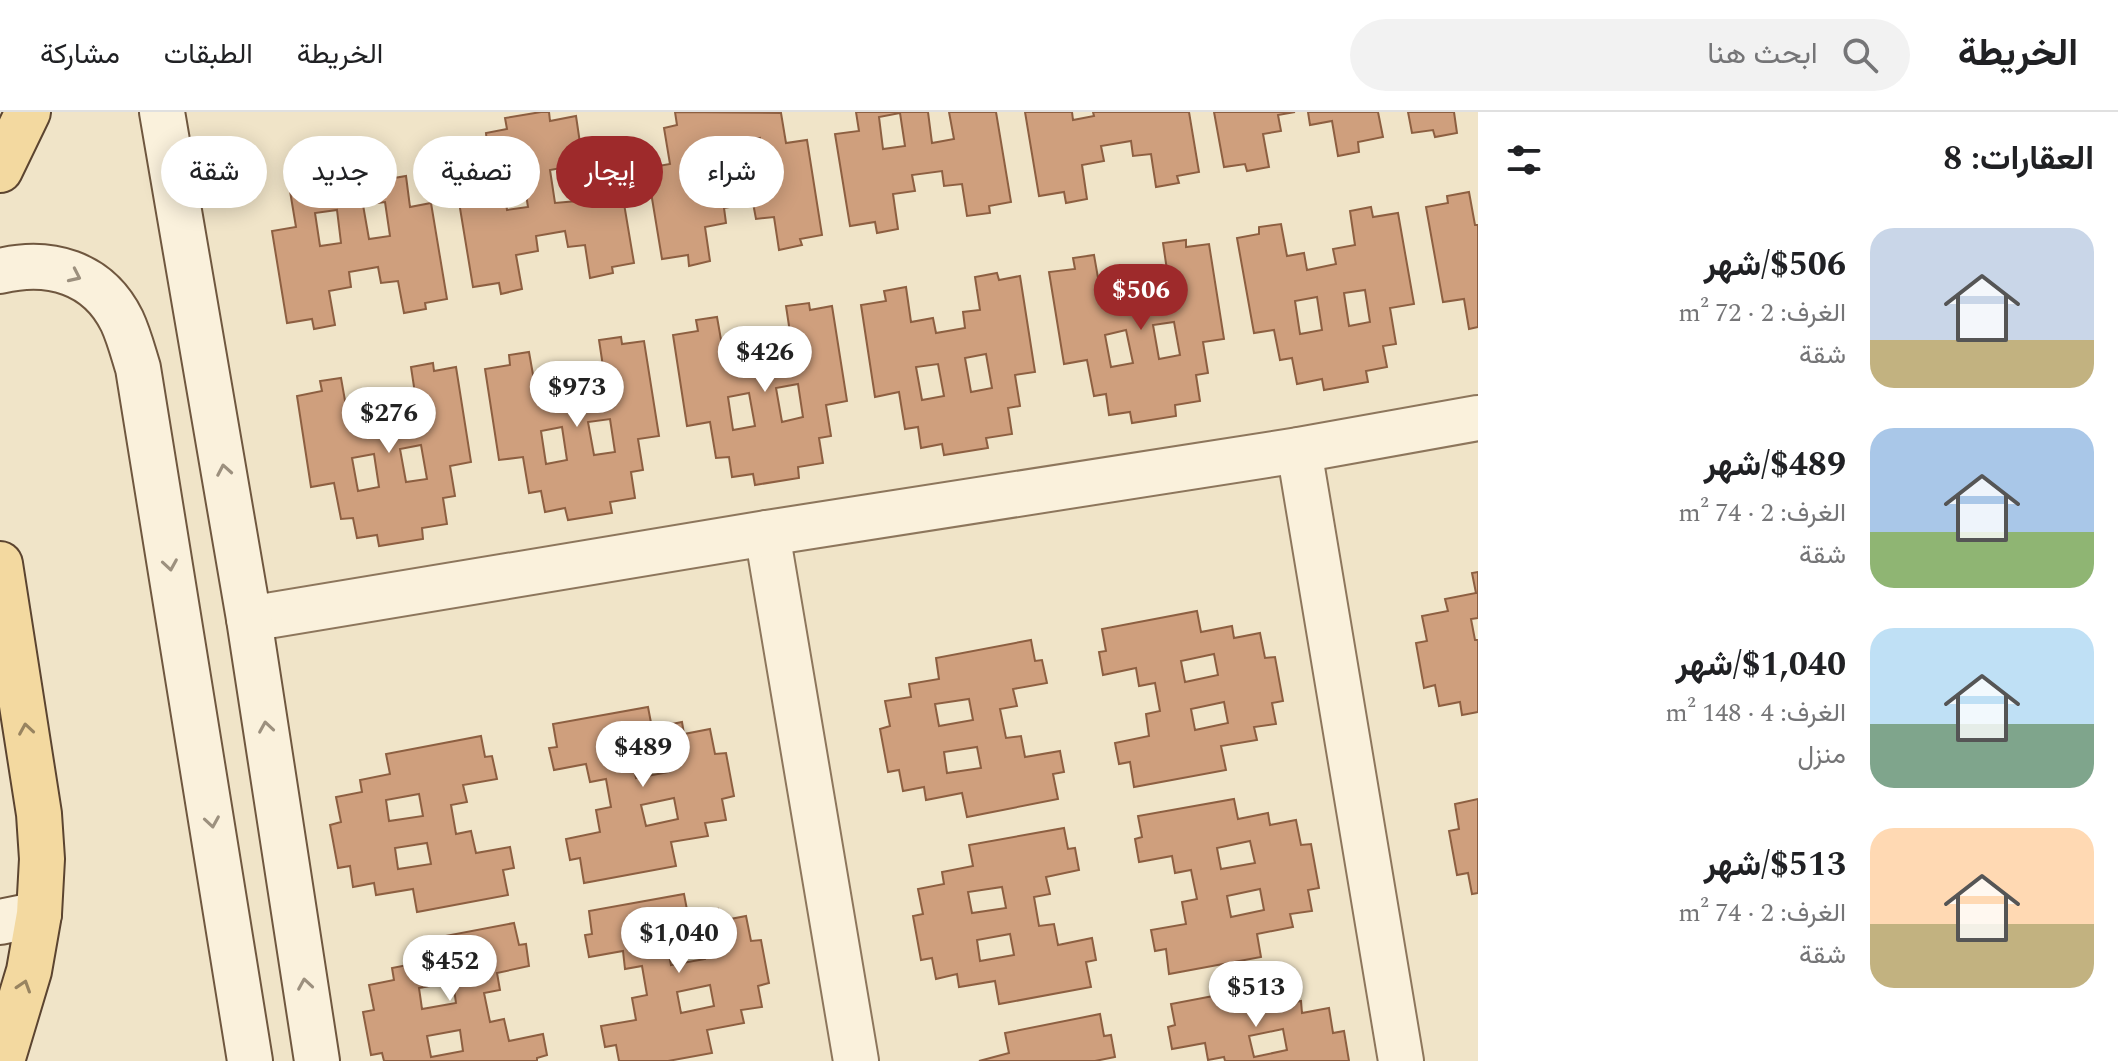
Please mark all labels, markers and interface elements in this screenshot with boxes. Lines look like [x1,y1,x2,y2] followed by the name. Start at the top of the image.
[1350,19,1910,91] search box
[1958,25,2078,83] text: الخريطة
[1707,31,1818,77] text: ابحث هنا
[40,33,120,76] text: مشاركة
[164,33,253,76] text: الطبقات
[297,33,383,76] text: الخريطة
[1838,33,1882,77] icon: search
[1943,133,2094,185] text: العقارات: 8
[161,136,267,208] chip: شقة
[283,136,397,208] chip: جديد
[413,136,540,208] chip: تصفية
[556,136,663,208] chip: إيجار
[679,136,784,208] chip: شراء
[1502,138,1546,182] icon: filters
[1704,239,1846,291] text: $506/شهر
[1934,260,2030,356] icon: home
[1094,264,1188,332] pin: $506
[67,266,82,282] one-way arrow
[1112,270,1170,310] text: $506
[1678,293,1846,333] text: الغرف: 2 · 72 m²
[718,326,812,394] pin: $426
[736,332,794,372] text: $426
[1799,335,1846,375] text: شقة
[530,361,624,429] pin: $973
[548,367,606,407] text: $973
[342,387,436,455] pin: $276
[360,393,418,433] text: $276
[1704,439,1846,491] text: $489/شهر
[1934,460,2030,556] icon: home
[216,463,233,477] one-way arrow
[1678,493,1846,533] text: الغرف: 2 · 74 m²
[1799,535,1846,575] text: شقة
[161,559,178,572] one-way arrow
[1675,639,1846,691] text: $1,040/شهر
[1934,660,2030,756] icon: home
[1665,693,1846,733] text: الغرف: 4 · 148 m²
[258,720,275,734] one-way arrow
[596,721,690,789] pin: $489
[18,722,35,736] one-way arrow
[614,727,672,767] text: $489
[1797,735,1846,775] text: منزل
[202,815,219,829] one-way arrow
[1704,839,1846,891] text: $513/شهر
[1934,860,2030,956] icon: home
[1678,893,1846,933] text: الغرف: 2 · 74 m²
[614,907,744,975] pin: $1,040
[639,913,719,953] text: $1,040
[403,935,497,1003] pin: $452
[1799,935,1846,975] text: شقة
[421,941,479,981] text: $452
[1209,961,1303,1029] pin: $513
[1227,967,1285,1007] text: $513
[297,977,314,991] one-way arrow
[14,980,30,994] one-way arrow

